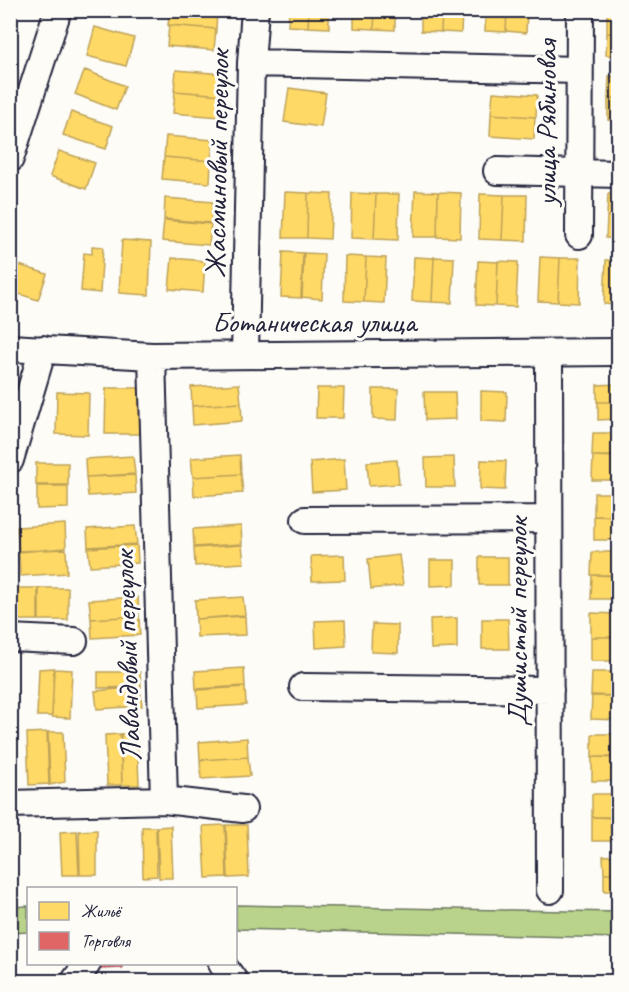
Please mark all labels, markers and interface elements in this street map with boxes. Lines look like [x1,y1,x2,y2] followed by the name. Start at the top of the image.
[527,37,565,208] street label: улица Рябиновая
[196,47,238,279] street label: Жасминовый переулок
[212,303,419,341] street label: Ботаническая улица
[498,515,536,727] street label: Душистый переулок
[104,547,150,762] street label: Лавандовый переулок
[27,887,237,965] legend
[81,900,123,922] text: Жильё
[81,930,132,952] text: Торговля

